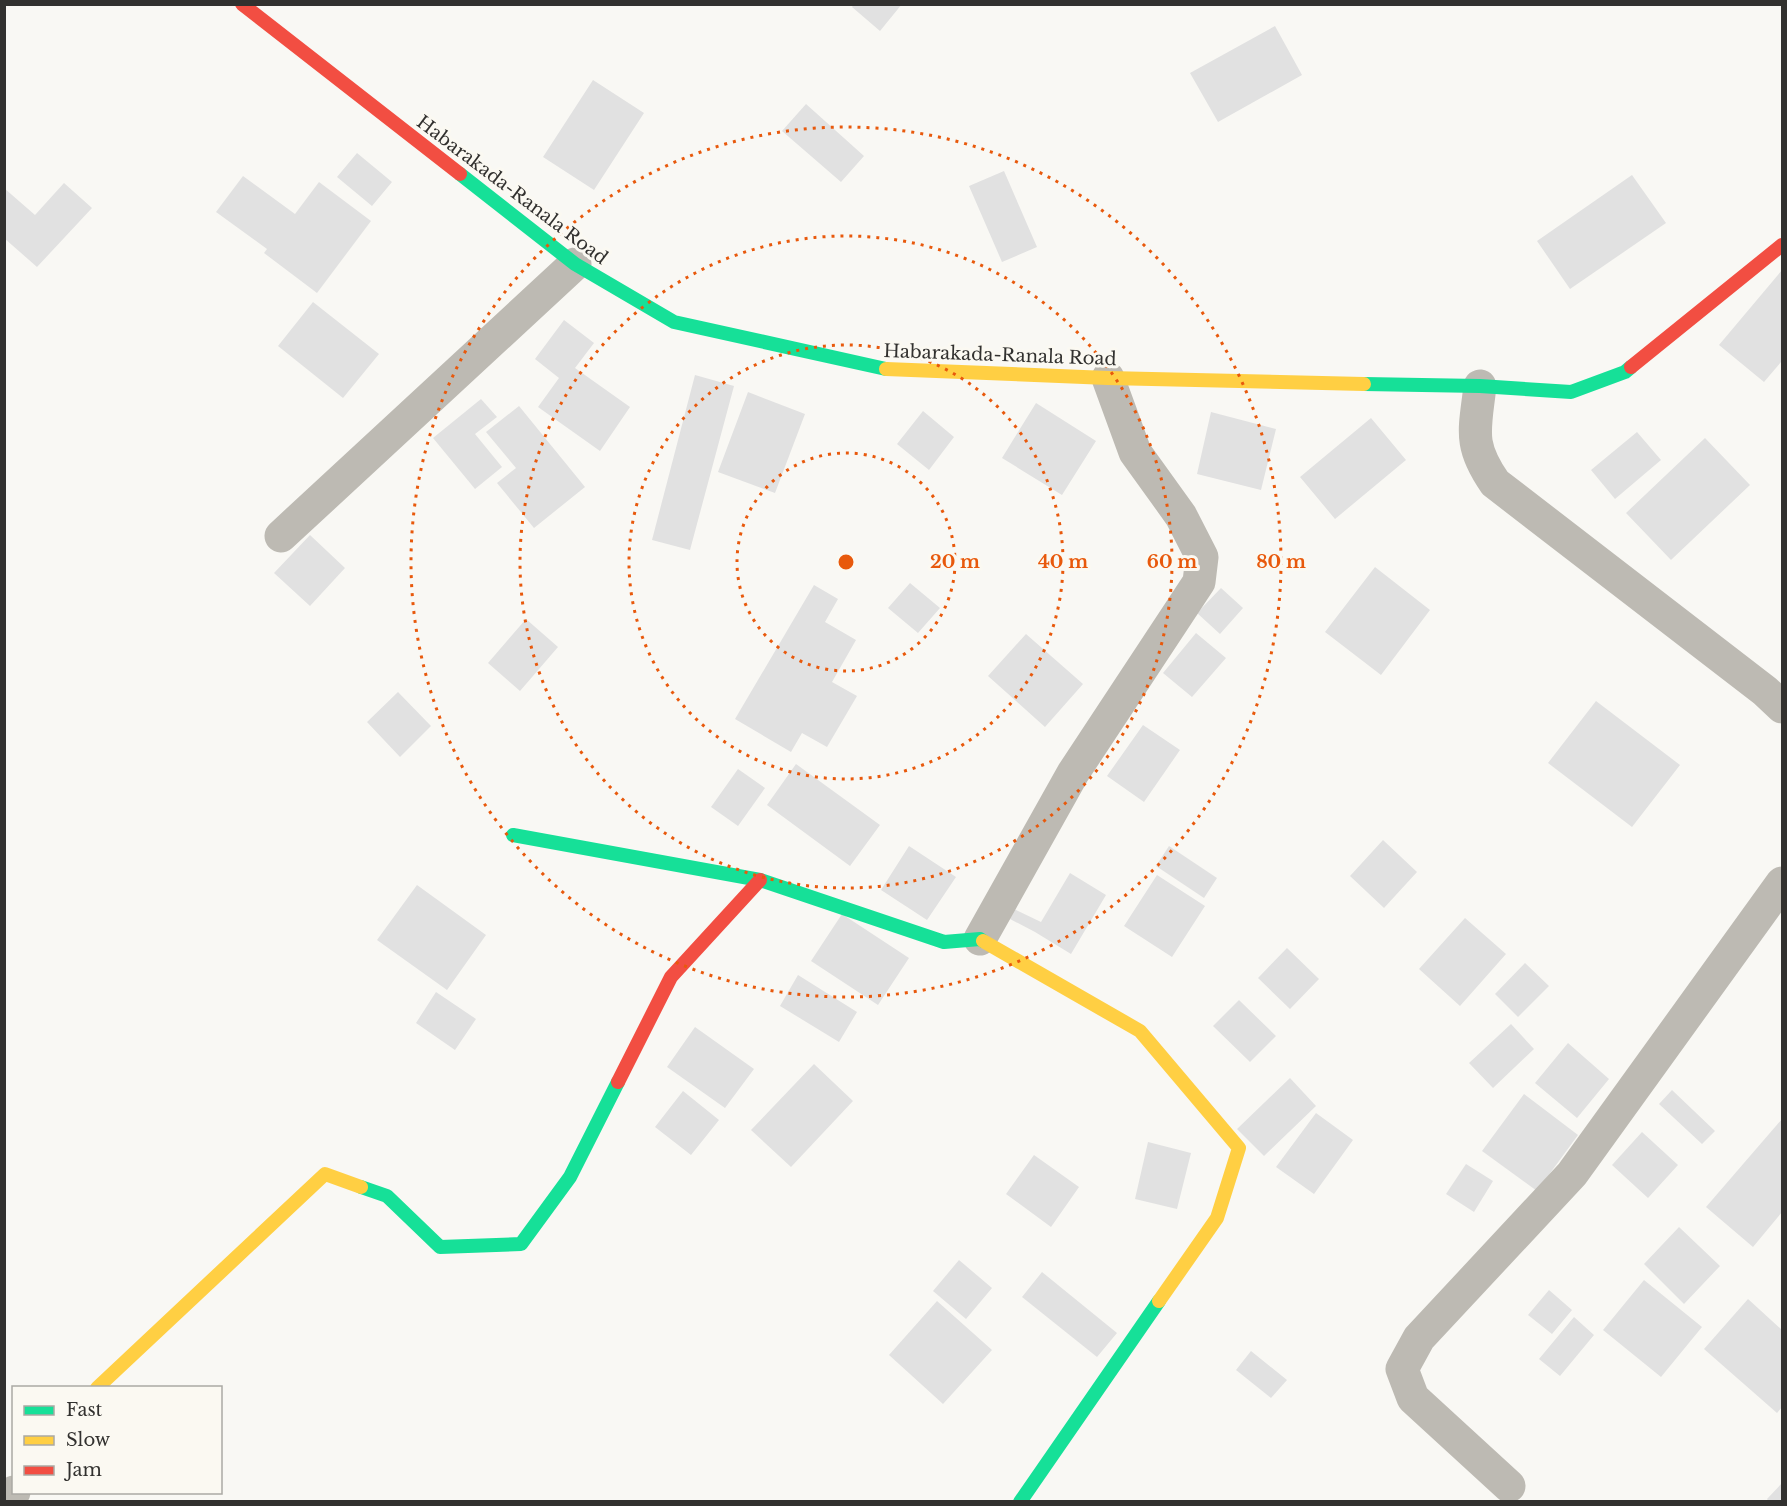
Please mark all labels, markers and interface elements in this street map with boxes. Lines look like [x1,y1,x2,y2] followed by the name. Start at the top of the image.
[412,111,612,269] street label: Habarakada-Ranala Road
[883,340,1117,370] street label: Habarakada-Ranala Road
[930,551,980,573] text: 20 m
[1038,551,1088,573] text: 40 m
[1147,551,1197,573] text: 60 m
[1256,551,1306,573] text: 80 m
[836,552,856,572] centre of rings
[12,1386,222,1494] legend
[66,1399,103,1421] text: Fast
[66,1429,111,1451] text: Slow
[64,1459,102,1481] text: Jam

